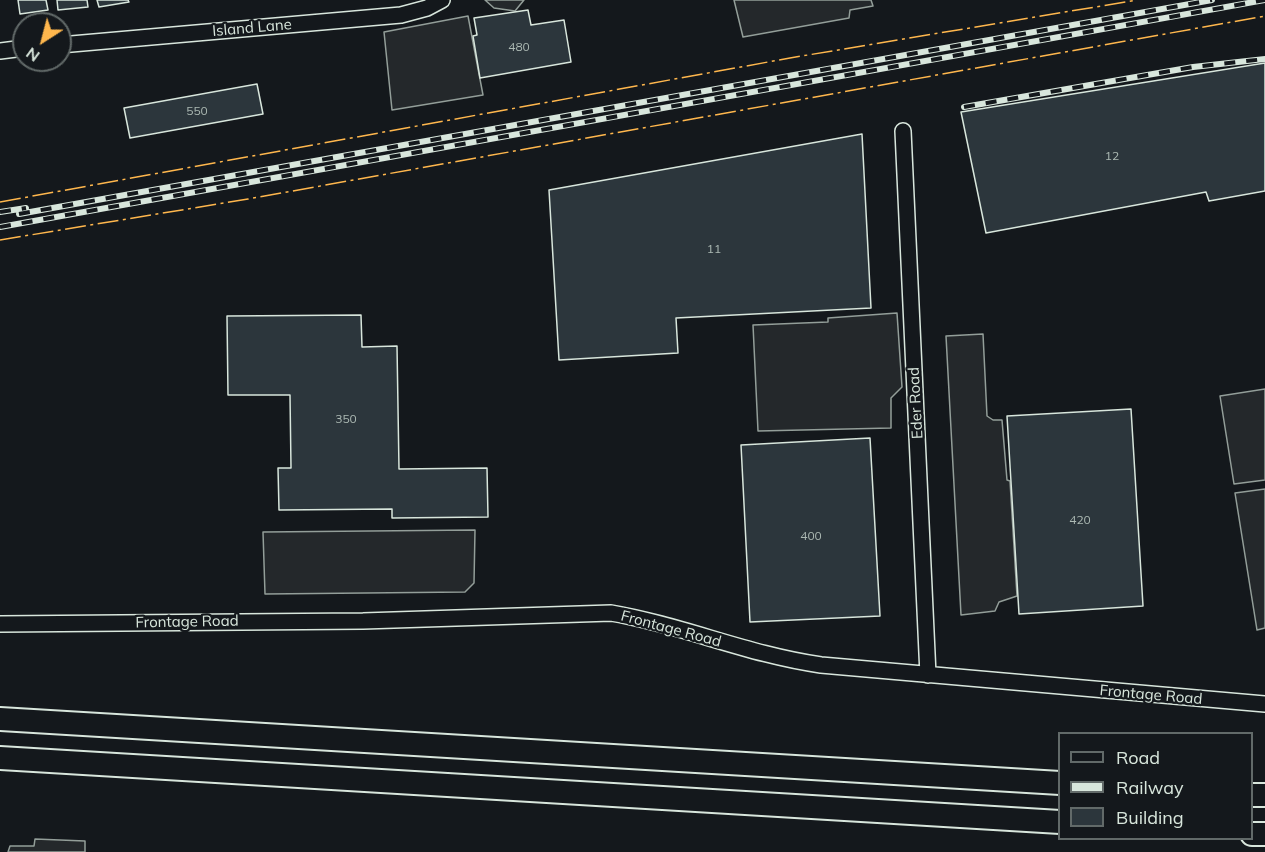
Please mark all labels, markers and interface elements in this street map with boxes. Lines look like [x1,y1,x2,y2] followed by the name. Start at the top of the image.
[12,12,72,72] north arrow
[212,16,292,40] street label: Island Lane
[508,40,530,54] house number: 480
[22,43,43,67] text: N
[186,104,208,118] house number: 550
[1105,149,1119,163] house number: 12
[707,242,721,256] house number: 11
[905,367,927,439] street label: Eder Road
[335,412,357,426] house number: 350
[1069,513,1091,527] house number: 420
[800,529,822,543] house number: 400
[619,607,723,651] street label: Frontage Road
[135,612,239,632] street label: Frontage Road
[1099,682,1203,708] street label: Frontage Road
[1058,732,1253,840] legend
[1116,746,1160,769] text: Road
[1116,776,1184,799] text: Railway
[1116,806,1184,829] text: Building

